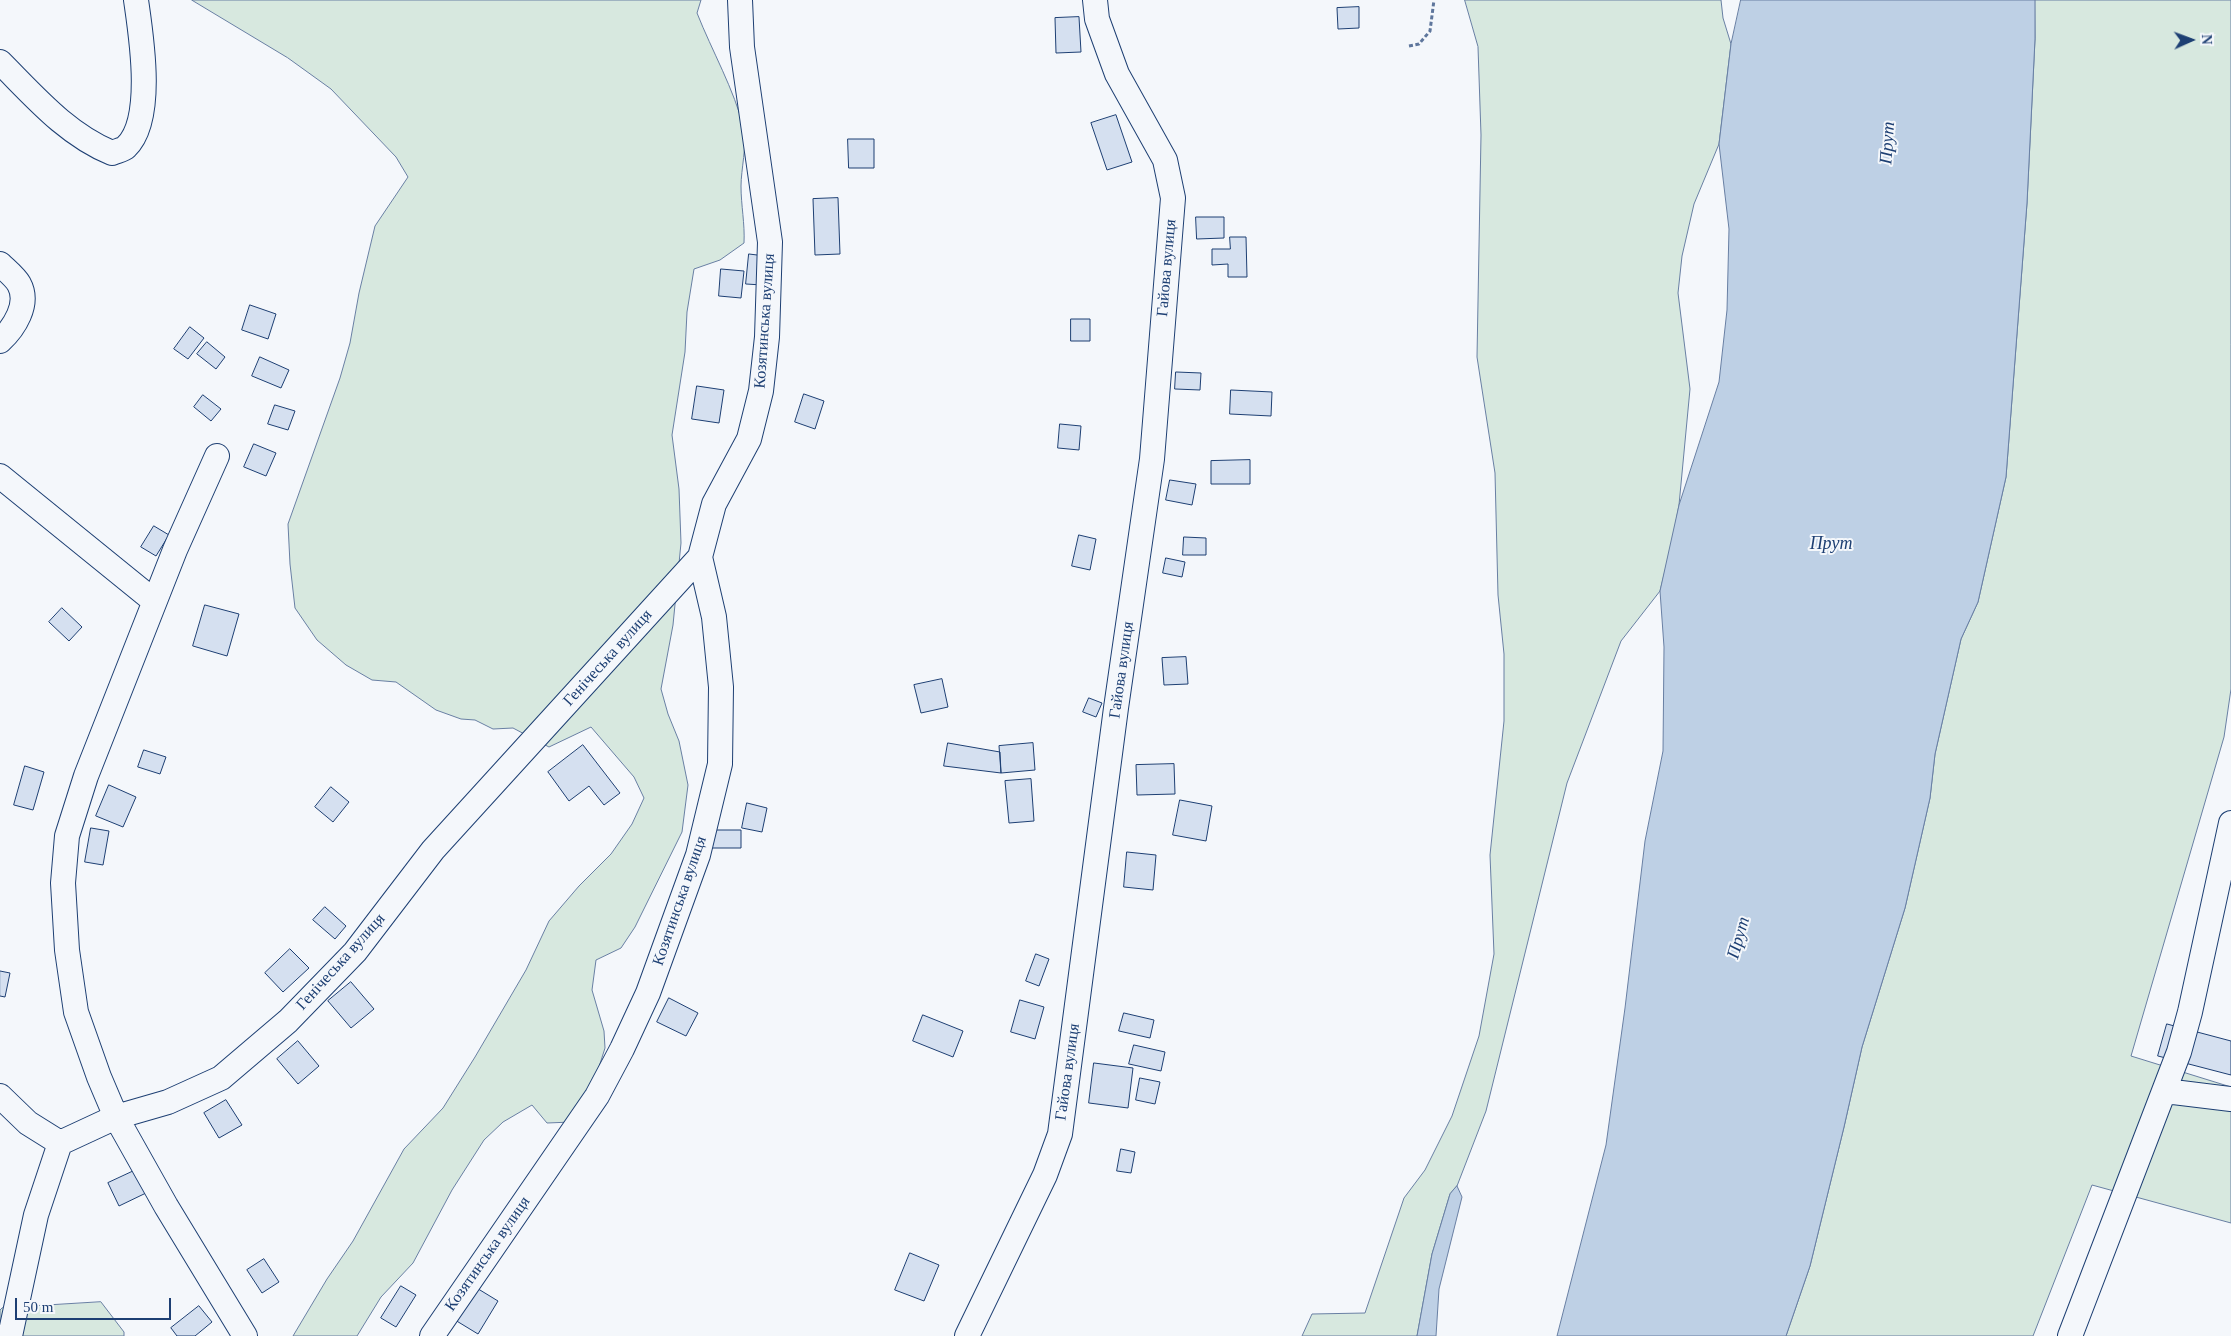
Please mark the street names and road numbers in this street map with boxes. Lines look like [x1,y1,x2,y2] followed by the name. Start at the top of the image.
[1153,218,1181,318] street label: Гайова вулиця
[751,253,779,389] street label: Козятинська вулиця
[560,606,656,710] street label: Генічеська вулиця
[1106,620,1138,720] street label: Гайова вулиця
[649,834,711,968] street label: Козятинська вулиця
[293,910,389,1014] street label: Генічеська вулиця
[1052,1022,1084,1122] street label: Гайова вулиця
[441,1193,535,1315] street label: Козятинська вулиця

